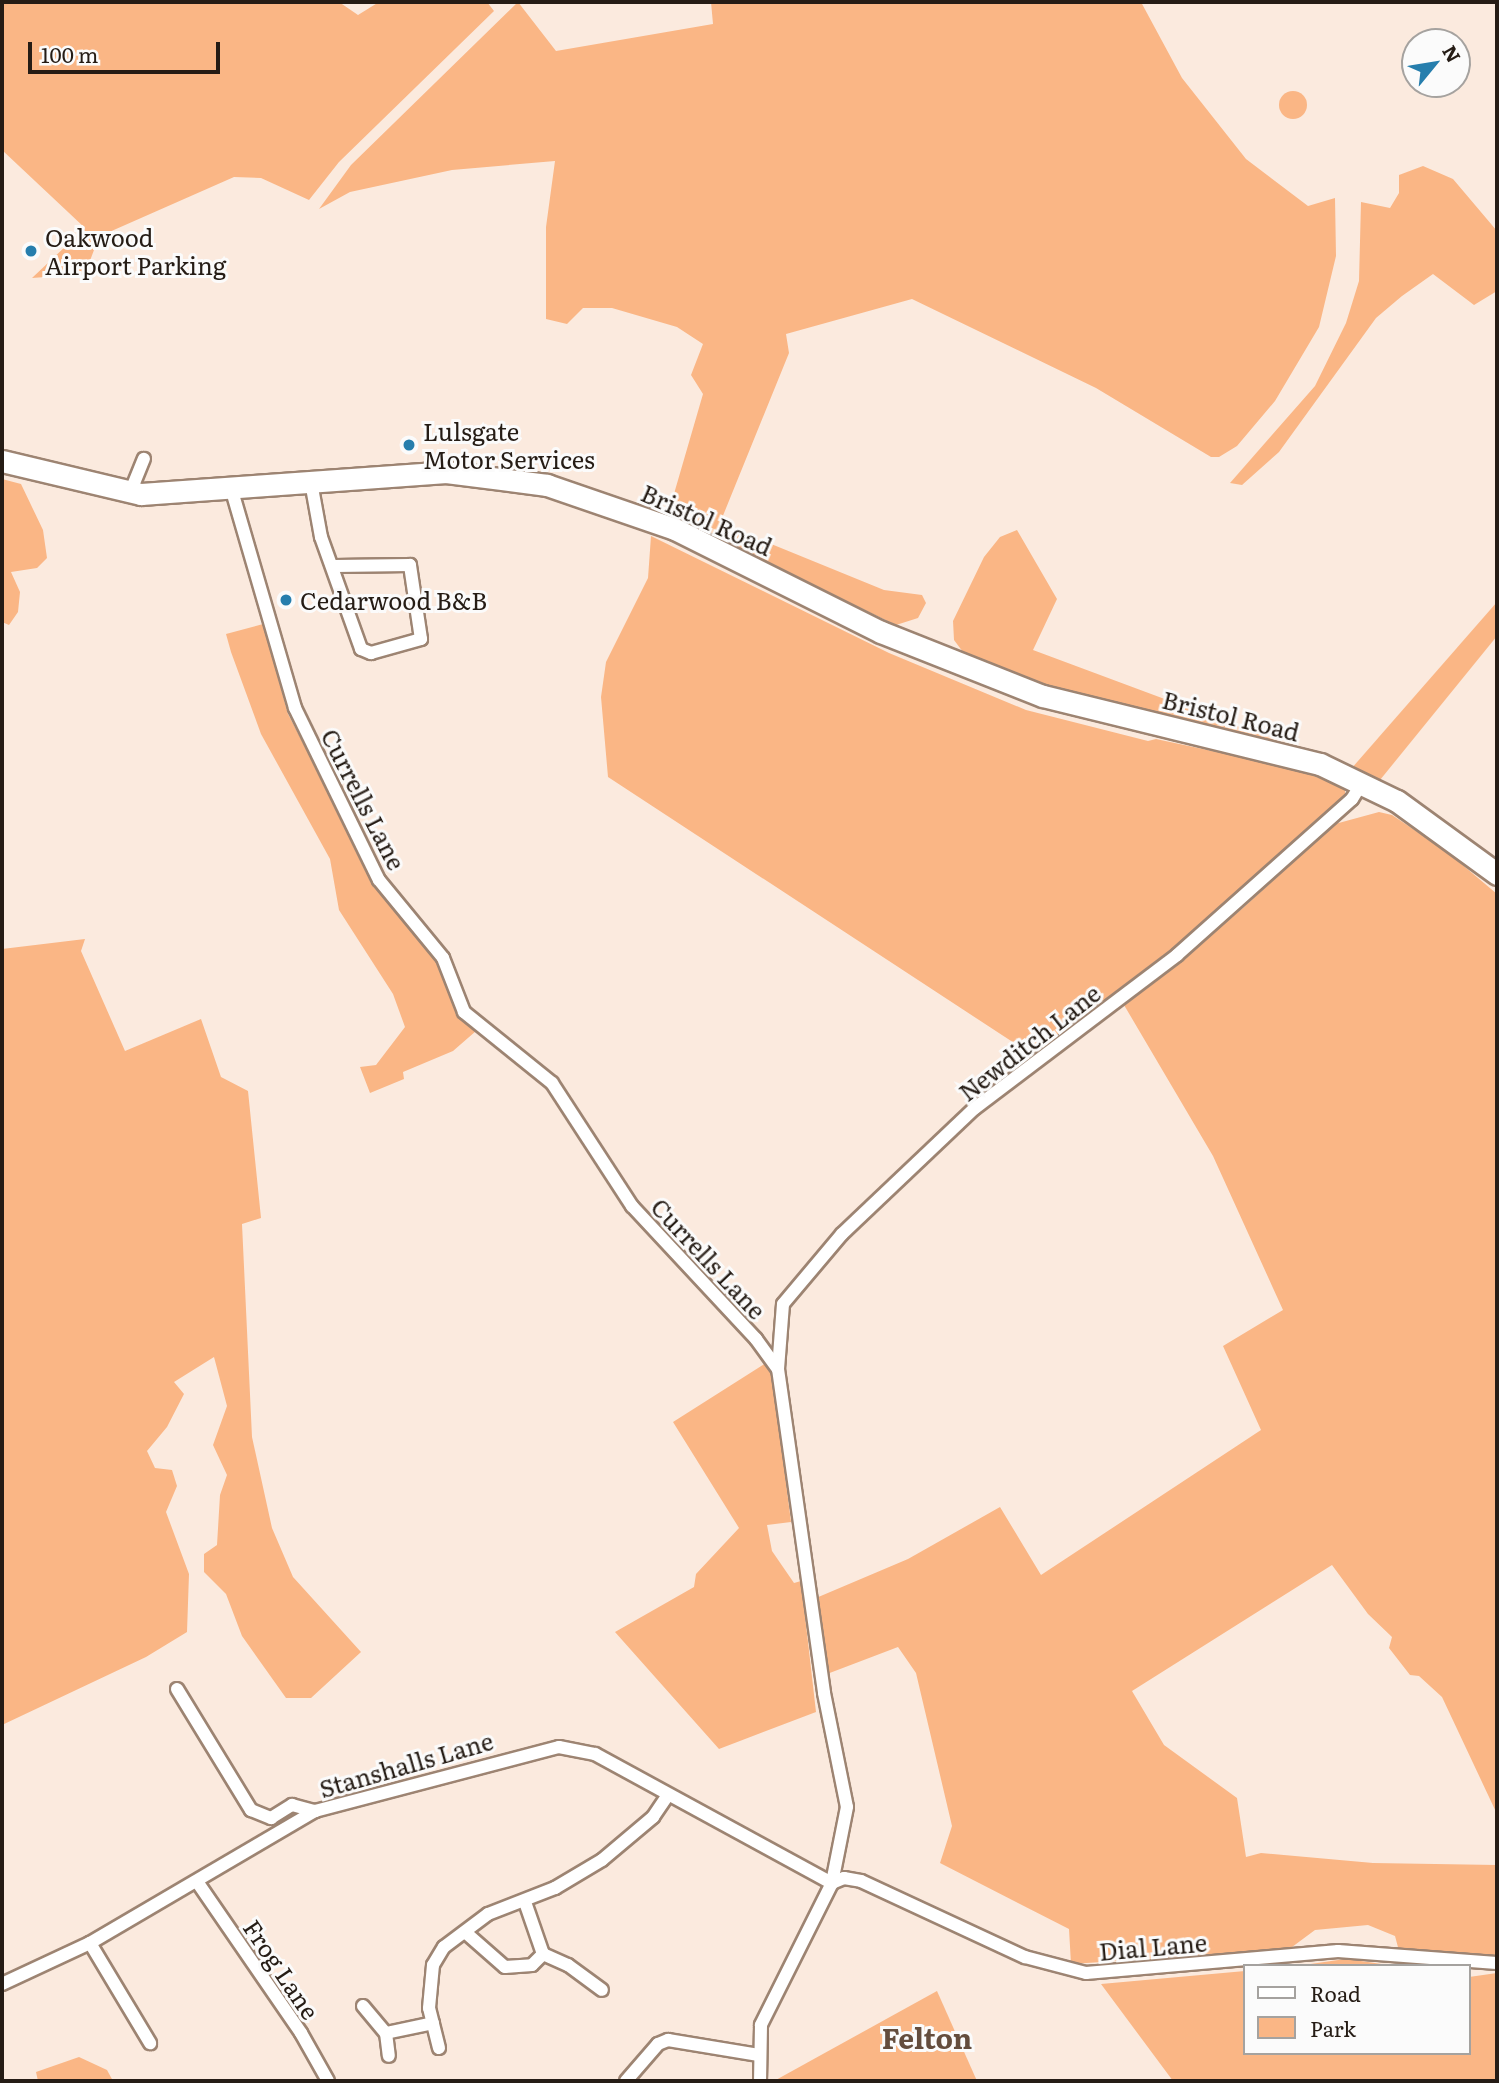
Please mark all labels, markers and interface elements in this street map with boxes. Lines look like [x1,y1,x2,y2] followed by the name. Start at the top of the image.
[32,28,224,72] scale bar
[1401,28,1471,98] north arrow
[41,38,98,69] text: 100 m
[1436,40,1469,67] text: N
[45,223,226,279] place label: Oakwood Airport Parking
[23,243,39,259] marker: Oakwood Airport Parking
[423,417,595,473] place label: Lulsgate Motor Services
[401,437,417,453] marker: Lulsgate Motor Services
[637,477,777,561] street label: Bristol Road
[300,586,487,614] place label: Cedarwood B&B
[278,592,294,608] marker: Cedarwood B&B
[1160,684,1302,746] street label: Bristol Road
[316,724,412,874] street label: Currells Lane
[953,978,1105,1106] street label: Newditch Lane
[646,1192,772,1324] street label: Currells Lane
[316,1725,496,1803] street label: Stanshalls Lane
[238,1914,326,2024] street label: Frog Lane
[1098,1927,1208,1965] street label: Dial Lane
[1244,1964,1471,2055] legend
[1310,1977,1361,2008] text: Road
[1310,2012,1356,2043] text: Park
[882,2020,972,2054] district label: Felton

